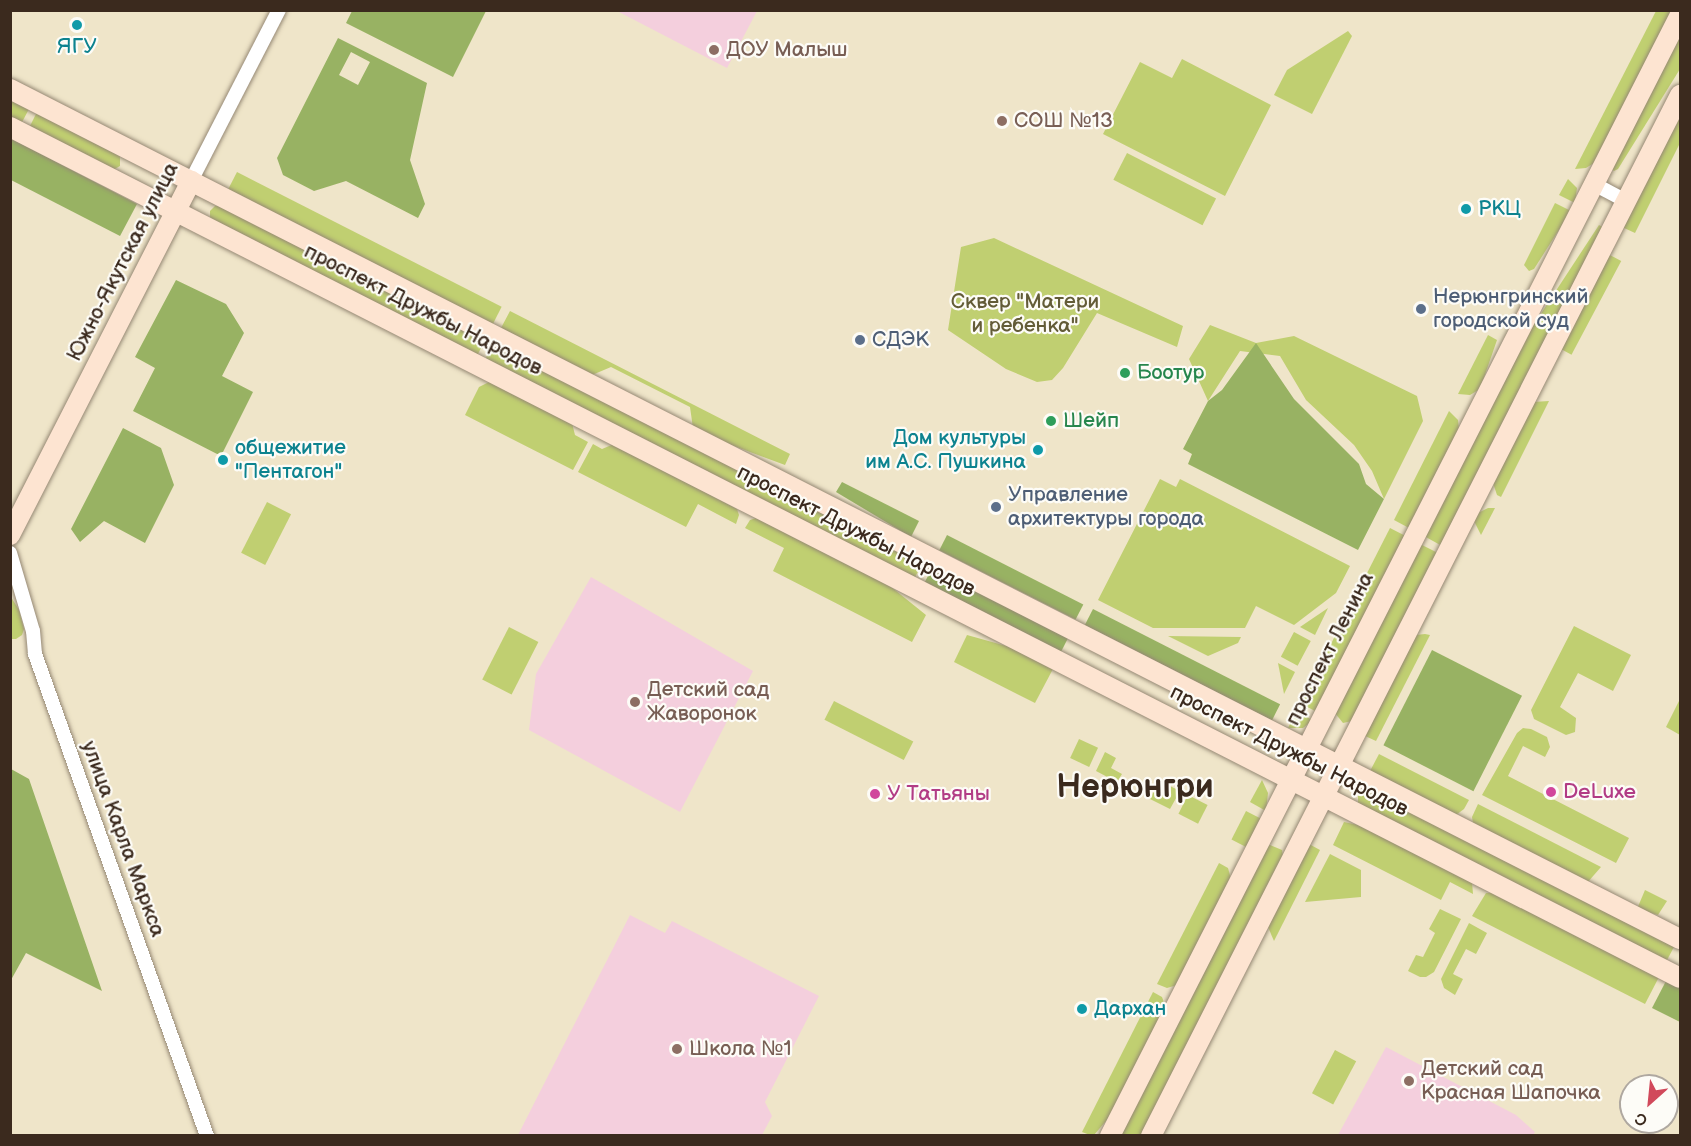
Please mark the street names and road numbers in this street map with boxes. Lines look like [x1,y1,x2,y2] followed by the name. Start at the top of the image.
[62,158,184,366] street label: Южно-Якутская улица
[300,239,546,381] street label: проспект Дружбы Народов
[733,460,979,602] street label: проспект Дружбы Народов
[1280,568,1380,730] street label: проспект Ленина
[1166,680,1412,822] street label: проспект Дружбы Народов
[76,738,170,940] street label: улица Карла Маркса

